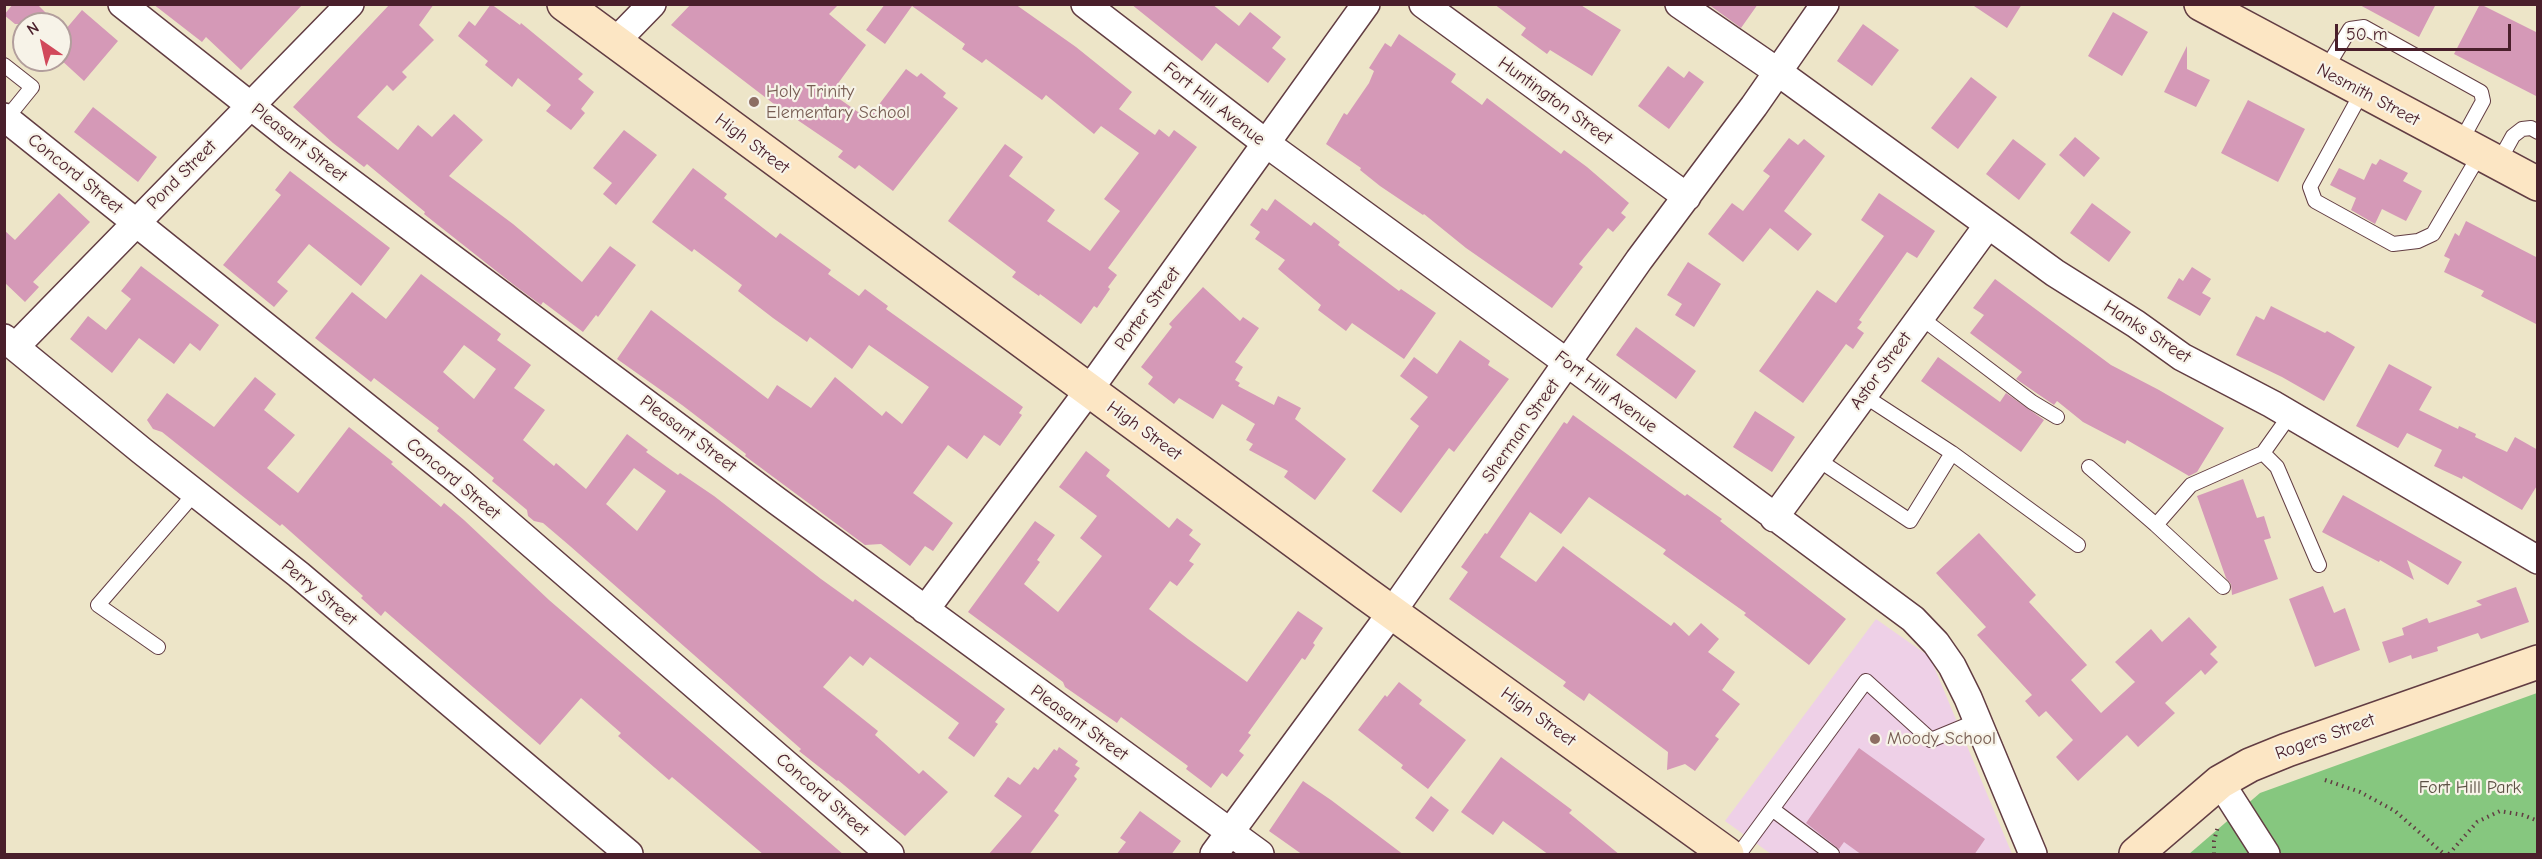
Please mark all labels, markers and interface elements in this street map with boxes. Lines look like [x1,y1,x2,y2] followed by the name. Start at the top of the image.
[12,12,72,72] north arrow
[2338,12,2514,50] scale bar
[24,18,42,39] text: N
[2346,24,2388,45] text: 50 m
[1494,52,1616,150] street label: Huntington Street
[1159,58,1269,150] street label: Fort Hill Avenue
[2313,59,2423,131] street label: Nesmith Street
[766,81,910,124] place label: Holy Trinity Elementary School
[747,95,761,109] marker: Holy Trinity Elementary School
[247,99,351,187] street label: Pleasant Street
[711,109,793,179] street label: High Street
[23,129,127,219] street label: Concord Street
[143,136,221,214] street label: Pond Street
[1111,263,1185,355] street label: Porter Street
[2099,296,2195,368] street label: Hanks Street
[1846,328,1916,414] street label: Astor Street
[1550,346,1662,438] street label: Fort Hill Avenue
[1477,375,1565,487] street label: Sherman Street
[635,391,741,477] street label: Pleasant Street
[1102,397,1186,465] street label: High Street
[402,433,504,525] street label: Concord Street
[277,555,361,631] street label: Perry Street
[1026,680,1132,766] street label: Pleasant Street
[1496,683,1580,751] street label: High Street
[2272,709,2378,765] street label: Rogers Street
[1887,728,1996,750] place label: Moody School
[1868,732,1882,746] marker: Moody School
[771,749,873,841] street label: Concord Street
[2419,777,2521,799] park label: Fort Hill Park

